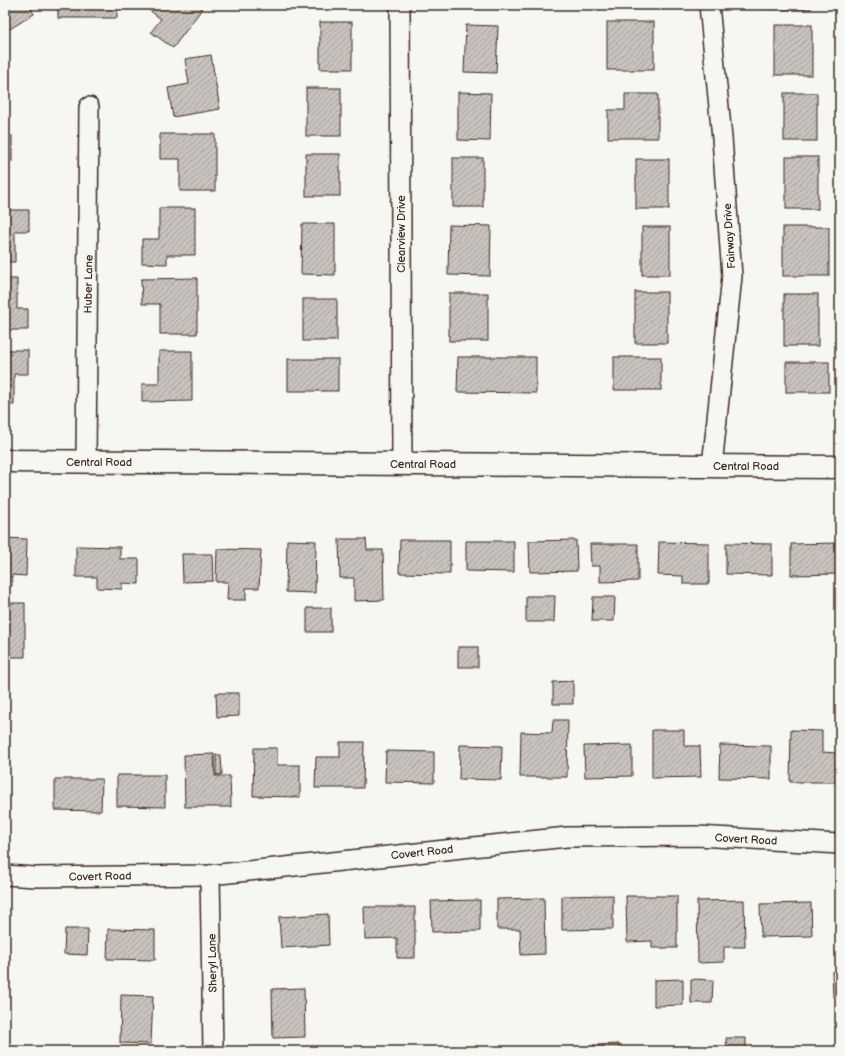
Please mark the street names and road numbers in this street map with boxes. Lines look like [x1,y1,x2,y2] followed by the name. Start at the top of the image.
[395,195,408,273] street label: Clearview Drive
[721,202,738,269] street label: Fairway Drive
[81,254,96,314] street label: Huber Lane
[66,456,132,469] street label: Central Road
[390,458,456,471] street label: Central Road
[713,460,779,473] street label: Central Road
[714,831,778,848] street label: Covert Road
[390,843,454,862] street label: Covert Road
[69,869,131,884] street label: Covert Road
[205,933,220,993] street label: Sheryl Lane

